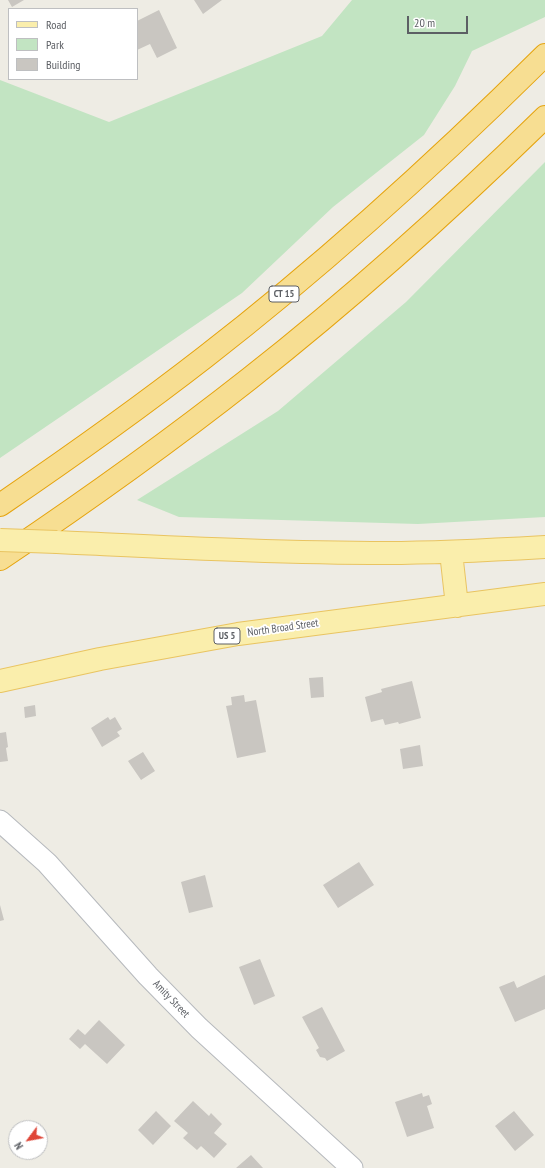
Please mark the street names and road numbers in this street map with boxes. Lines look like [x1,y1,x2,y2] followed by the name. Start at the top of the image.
[269,286,299,302] road number: CT 15
[247,616,319,640] street label: North Broad Street
[214,628,240,644] road number: US 5
[150,978,192,1020] street label: Amity Street

